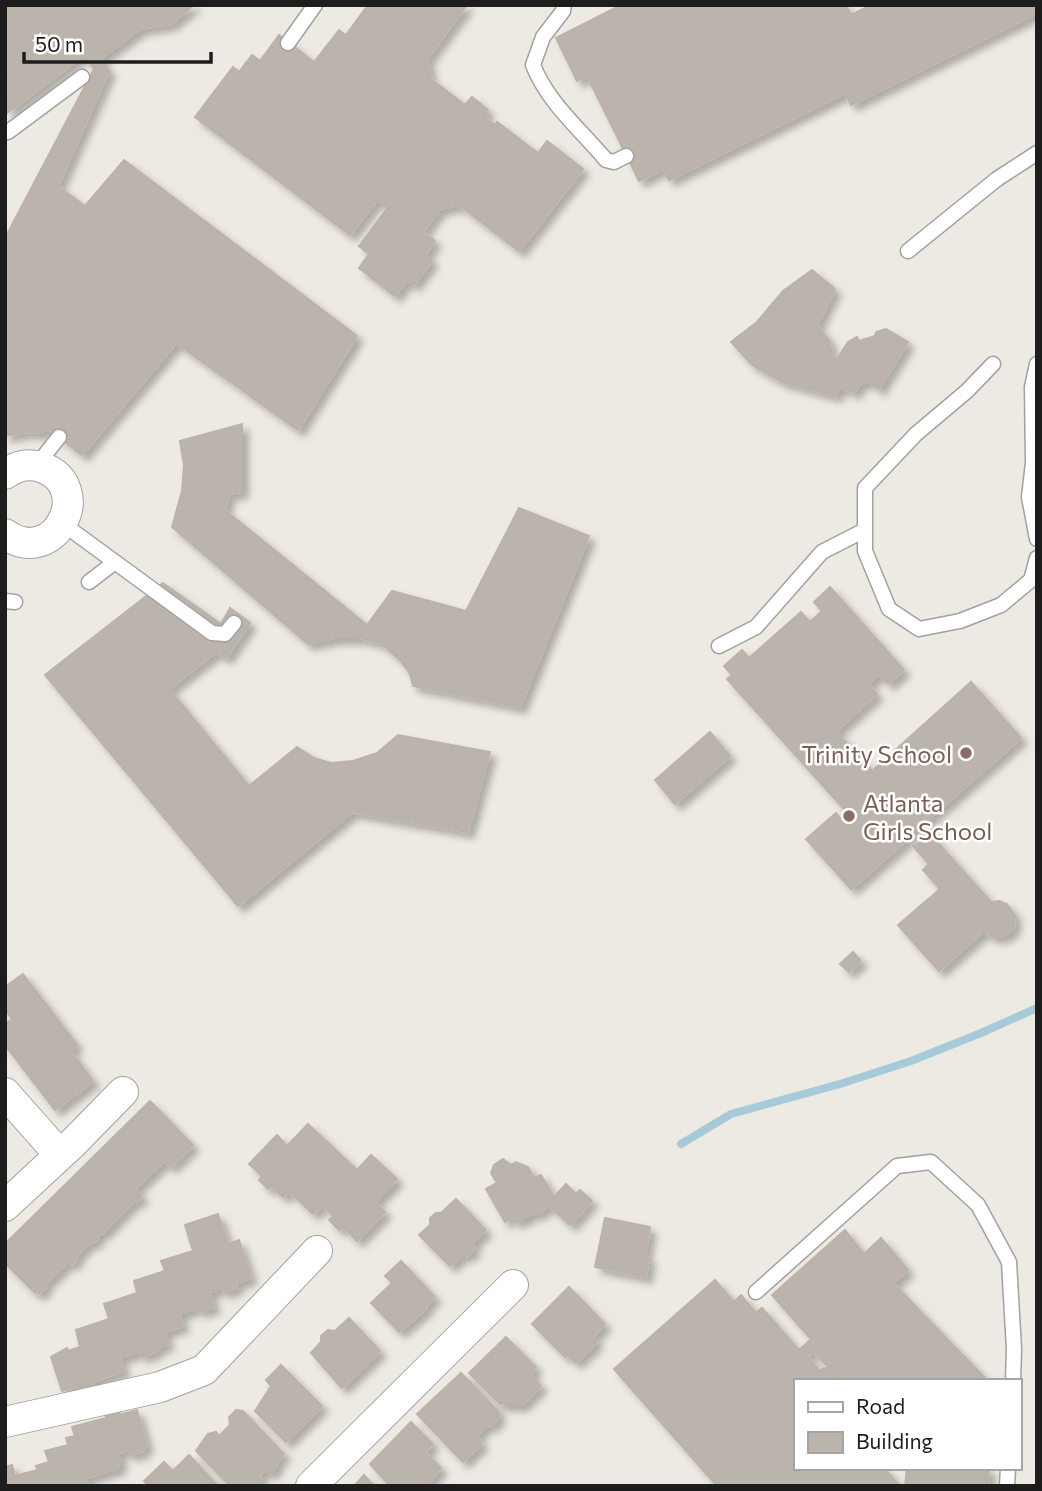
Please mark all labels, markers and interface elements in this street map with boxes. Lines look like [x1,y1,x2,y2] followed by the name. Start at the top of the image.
[24,21,212,65] scale bar
[35,31,83,56] text: 50 m
[802,739,952,768] place label: Trinity School
[958,745,974,761] marker: Trinity School
[863,788,992,845] place label: Atlanta Girls School
[841,808,857,824] marker: Atlanta Girls School
[794,1379,1021,1470] legend
[856,1393,905,1418] text: Road
[856,1428,933,1453] text: Building

